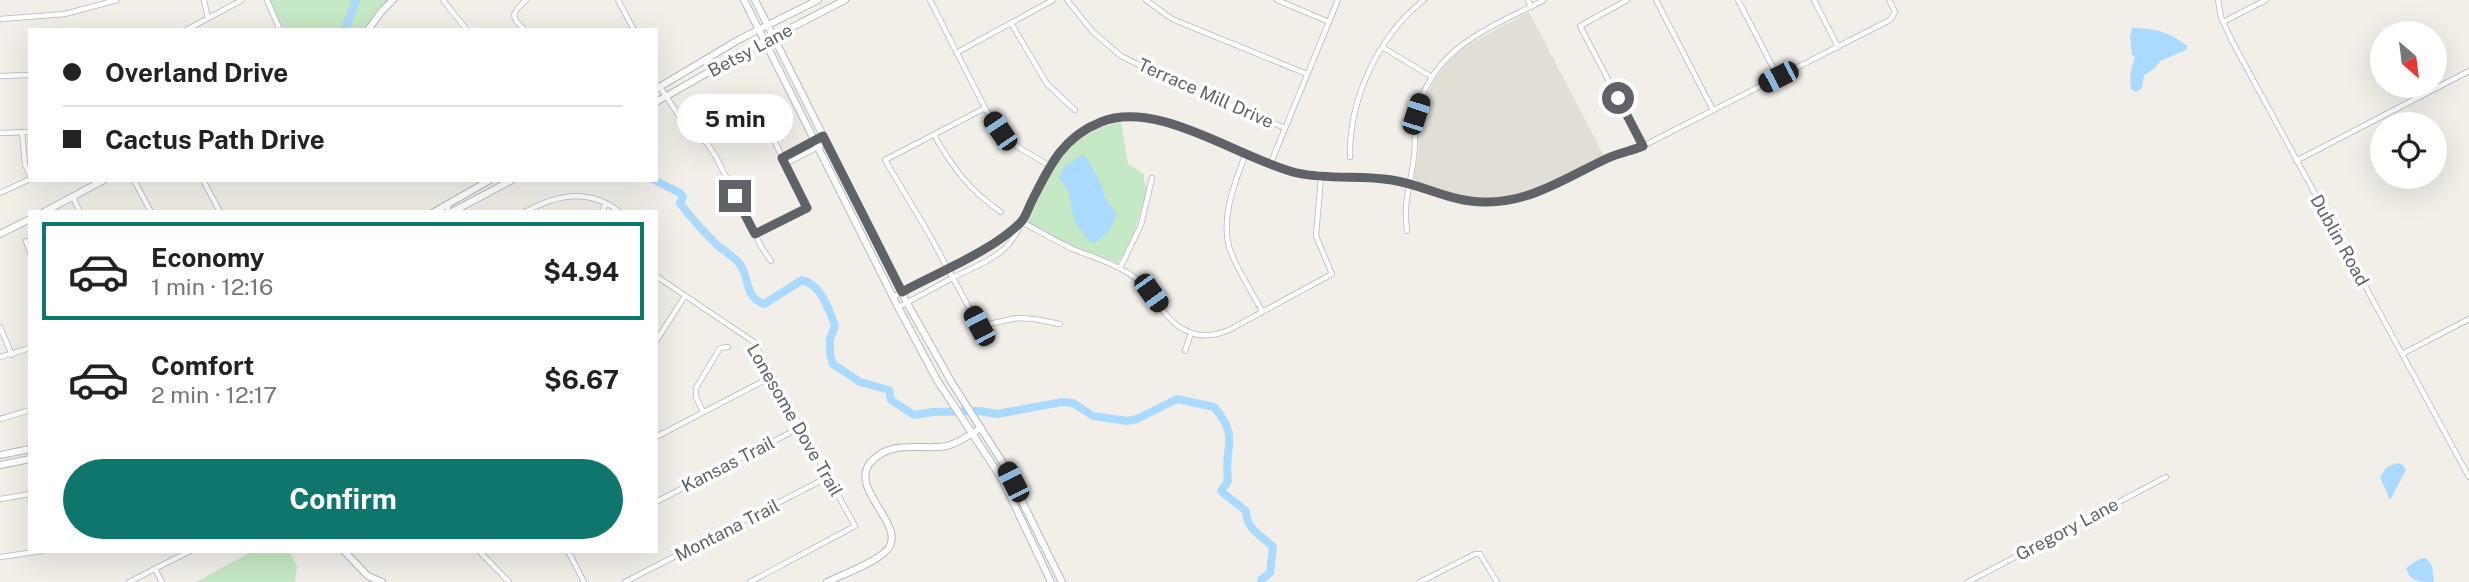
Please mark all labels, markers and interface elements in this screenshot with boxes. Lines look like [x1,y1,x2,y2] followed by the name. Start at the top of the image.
[704,19,796,81] street label: Betsy Lane
[2370,21,2446,98] north arrow
[2370,21,2447,189] map controls
[1135,54,1277,132] street label: Terrace Mill Drive
[105,57,288,88] text: Overland Drive
[1755,58,1802,96] car
[1602,82,1634,114] route start
[1400,91,1433,137] car
[677,94,793,144] callout: 5 min
[704,105,766,132] text: 5 min
[980,108,1021,154] car
[2370,112,2447,189] button: locate
[105,124,325,155] text: Cactus Path Drive
[719,180,751,212] route end
[2306,191,2374,289] street label: Dublin Road
[67,240,130,303] icon: car
[151,242,264,273] text: Economy
[543,256,619,287] text: $4.94
[1131,270,1172,316] car
[151,273,273,300] text: 1 min · 12:16
[960,303,999,349] car
[743,340,847,500] street label: Lonesome Dove Trail
[67,348,130,411] icon: car
[151,350,254,381] text: Comfort
[544,364,619,395] text: $6.67
[151,381,277,408] text: 2 min · 12:17
[678,432,778,496] street label: Kansas Trail
[63,459,623,539] button: Confirm
[995,459,1032,505] car
[2012,493,2122,565] street label: Gregory Lane
[671,495,783,565] street label: Montana Trail

